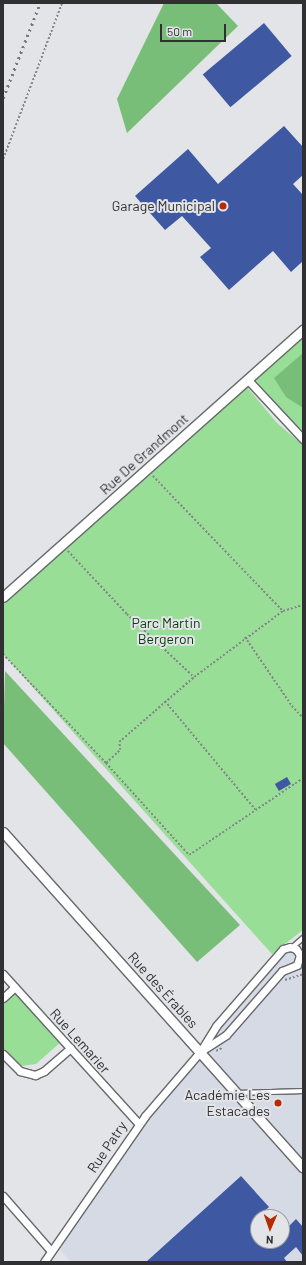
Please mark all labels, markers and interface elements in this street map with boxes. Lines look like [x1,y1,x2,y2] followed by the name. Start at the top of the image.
[162,16,228,42] scale bar
[167,24,192,38] text: 50 m
[112,198,215,214] place label: Garage Municipal
[218,201,228,211] marker: Garage Municipal
[96,410,192,498] street label: Rue De Grandmont
[131,615,201,648] park label: Parc Martin Bergeron
[124,949,202,1031] street label: Rue des Érables
[46,1005,114,1077] street label: Rue Lemarier
[185,1087,270,1120] place label: Académie Les Estacades
[273,1098,283,1108] marker: Académie Les Estacades
[84,1118,130,1176] street label: Rue Patry
[250,1209,290,1249] north arrow
[266,1234,273,1247] text: N

